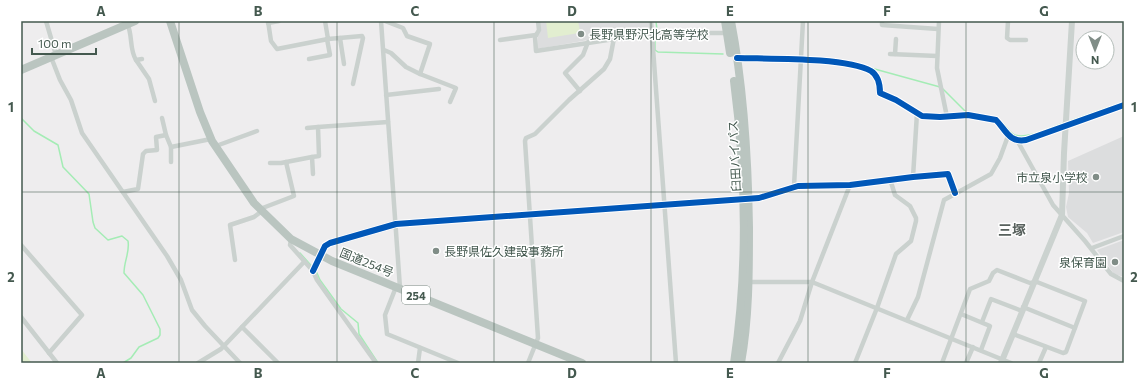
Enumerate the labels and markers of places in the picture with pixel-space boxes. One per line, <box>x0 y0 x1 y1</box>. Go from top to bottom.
place label: 長野県野沢北高等学校 <box>589 27 709 41</box>
marker: 長野県野沢北高等学校 <box>576 29 586 39</box>
place label: 市立泉小学校 <box>1016 170 1088 184</box>
marker: 市立泉小学校 <box>1091 172 1101 182</box>
place label: 長野県佐久建設事務所 <box>444 244 564 258</box>
marker: 長野県佐久建設事務所 <box>431 246 441 256</box>
place label: 泉保育園 <box>1059 255 1107 269</box>
marker: 泉保育園 <box>1110 257 1120 267</box>

